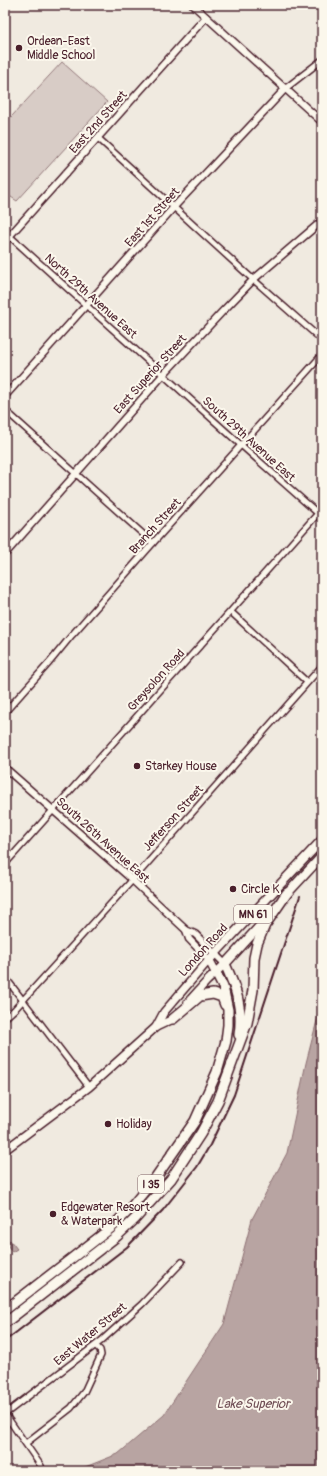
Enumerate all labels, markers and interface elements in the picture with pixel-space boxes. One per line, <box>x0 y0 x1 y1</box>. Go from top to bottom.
place label: Ordean-East Middle School <box>27 34 96 63</box>
marker: Ordean-East Middle School <box>14 43 24 53</box>
street label: East 2nd Street <box>66 88 131 157</box>
street label: East 1st Street <box>122 184 183 250</box>
street label: North 29th Avenue East <box>41 251 140 342</box>
street label: East Superior Street <box>111 331 190 417</box>
street label: South 29th Avenue East <box>199 394 298 485</box>
street label: Branch Street <box>126 495 184 557</box>
street label: Greysolon Road <box>125 646 188 714</box>
place label: Starkey House <box>145 759 217 774</box>
marker: Starkey House <box>132 761 142 771</box>
street label: Jefferson Street <box>140 782 207 854</box>
street label: South 26th Avenue East <box>53 794 153 886</box>
place label: Circle K <box>241 882 280 897</box>
marker: Circle K <box>228 884 238 894</box>
road number: MN 61 <box>234 905 272 923</box>
street label: London Road <box>176 921 231 980</box>
place label: Holiday <box>116 1117 152 1132</box>
marker: Holiday <box>103 1119 113 1129</box>
road number: I 35 <box>138 1175 164 1193</box>
place label: Edgewater Resort & Waterpark <box>61 1200 150 1229</box>
marker: Edgewater Resort & Waterpark <box>48 1209 58 1219</box>
street label: East Water Street <box>51 1300 130 1369</box>
water label: Lake Superior <box>216 1396 292 1412</box>

